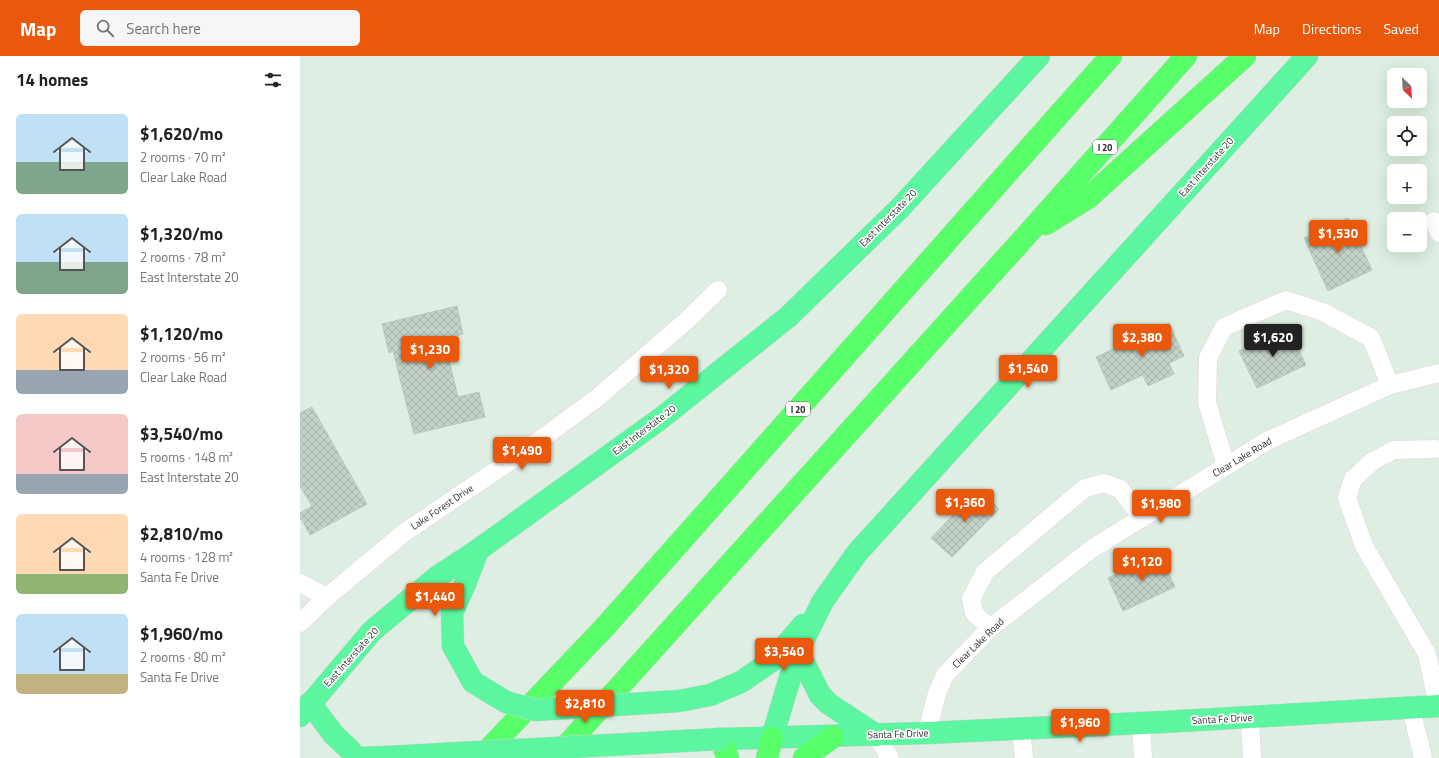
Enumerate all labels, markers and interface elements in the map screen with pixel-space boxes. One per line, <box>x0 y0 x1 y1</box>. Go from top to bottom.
search box <box>80 10 360 46</box>
text: Map <box>20 14 56 43</box>
icon: search <box>94 17 116 39</box>
text: Search here <box>126 17 201 40</box>
text: Map <box>1254 18 1280 39</box>
text: Directions <box>1302 18 1361 39</box>
text: Saved <box>1383 18 1419 39</box>
text: 14 homes <box>16 67 88 93</box>
north arrow <box>1387 68 1427 108</box>
map controls <box>1387 68 1427 252</box>
icon: filters <box>262 69 284 91</box>
button: locate <box>1387 116 1427 156</box>
text: $1,620/mo <box>140 121 223 147</box>
icon: home <box>48 130 96 178</box>
street label: East Interstate 20 <box>1175 134 1237 200</box>
road number: I 20 <box>1093 140 1117 154</box>
text: 2 rooms · 70 m² <box>140 147 226 167</box>
button: + <box>1387 164 1427 204</box>
text: Clear Lake Road <box>140 167 227 187</box>
street label: East Interstate 20 <box>856 186 920 250</box>
button: − <box>1387 212 1427 252</box>
pin: $1,530 <box>1305 220 1371 254</box>
text: $1,320/mo <box>140 221 223 247</box>
text: $1,530 <box>1318 223 1358 243</box>
icon: home <box>48 230 96 278</box>
text: 2 rooms · 78 m² <box>140 247 226 267</box>
text: East Interstate 20 <box>140 267 239 287</box>
text: $1,120/mo <box>140 321 223 347</box>
pin: $2,380 <box>1109 324 1175 358</box>
pin: $1,620 <box>1240 324 1306 358</box>
text: $2,380 <box>1122 327 1162 347</box>
text: $1,620 <box>1253 327 1293 347</box>
icon: home <box>48 330 96 378</box>
pin: $1,230 <box>397 336 463 370</box>
text: $1,230 <box>410 339 450 359</box>
text: 2 rooms · 56 m² <box>140 347 226 367</box>
pin: $1,540 <box>995 355 1061 389</box>
pin: $1,320 <box>636 356 702 390</box>
text: $1,540 <box>1008 358 1048 378</box>
text: $1,320 <box>649 359 689 379</box>
text: Clear Lake Road <box>140 367 227 387</box>
street label: East Interstate 20 <box>609 401 679 459</box>
road number: I 20 <box>786 402 810 416</box>
text: $3,540/mo <box>140 421 223 447</box>
icon: home <box>48 430 96 478</box>
street label: Clear Lake Road <box>1209 433 1275 481</box>
pin: $1,490 <box>489 437 555 471</box>
text: $1,490 <box>502 440 542 460</box>
text: 5 rooms · 148 m² <box>140 447 233 467</box>
text: East Interstate 20 <box>140 467 239 487</box>
street label: Lake Forest Drive <box>408 480 476 534</box>
pin: $1,360 <box>932 489 998 523</box>
pin: $1,980 <box>1128 490 1194 524</box>
text: $1,360 <box>945 492 985 512</box>
text: $1,980 <box>1141 493 1181 513</box>
text: $2,810/mo <box>140 521 223 547</box>
icon: home <box>48 530 96 578</box>
text: 4 rooms · 128 m² <box>140 547 233 567</box>
pin: $1,120 <box>1109 548 1175 582</box>
text: $1,120 <box>1122 551 1162 571</box>
text: Santa Fe Drive <box>140 567 219 587</box>
pin: $1,440 <box>402 583 468 617</box>
text: $1,440 <box>415 586 455 606</box>
street label: Clear Lake Road <box>949 614 1007 672</box>
text: $1,960/mo <box>140 621 223 647</box>
street label: East Interstate 20 <box>320 624 382 690</box>
icon: home <box>48 630 96 678</box>
pin: $3,540 <box>751 638 817 672</box>
text: $3,540 <box>764 641 804 661</box>
text: 2 rooms · 80 m² <box>140 647 226 667</box>
text: Santa Fe Drive <box>140 667 219 687</box>
pin: $2,810 <box>552 690 618 724</box>
text: $2,810 <box>565 693 605 713</box>
pin: $1,960 <box>1047 709 1113 743</box>
street label: Santa Fe Drive <box>1191 710 1253 728</box>
text: $1,960 <box>1060 712 1100 732</box>
street label: Santa Fe Drive <box>867 725 929 743</box>

